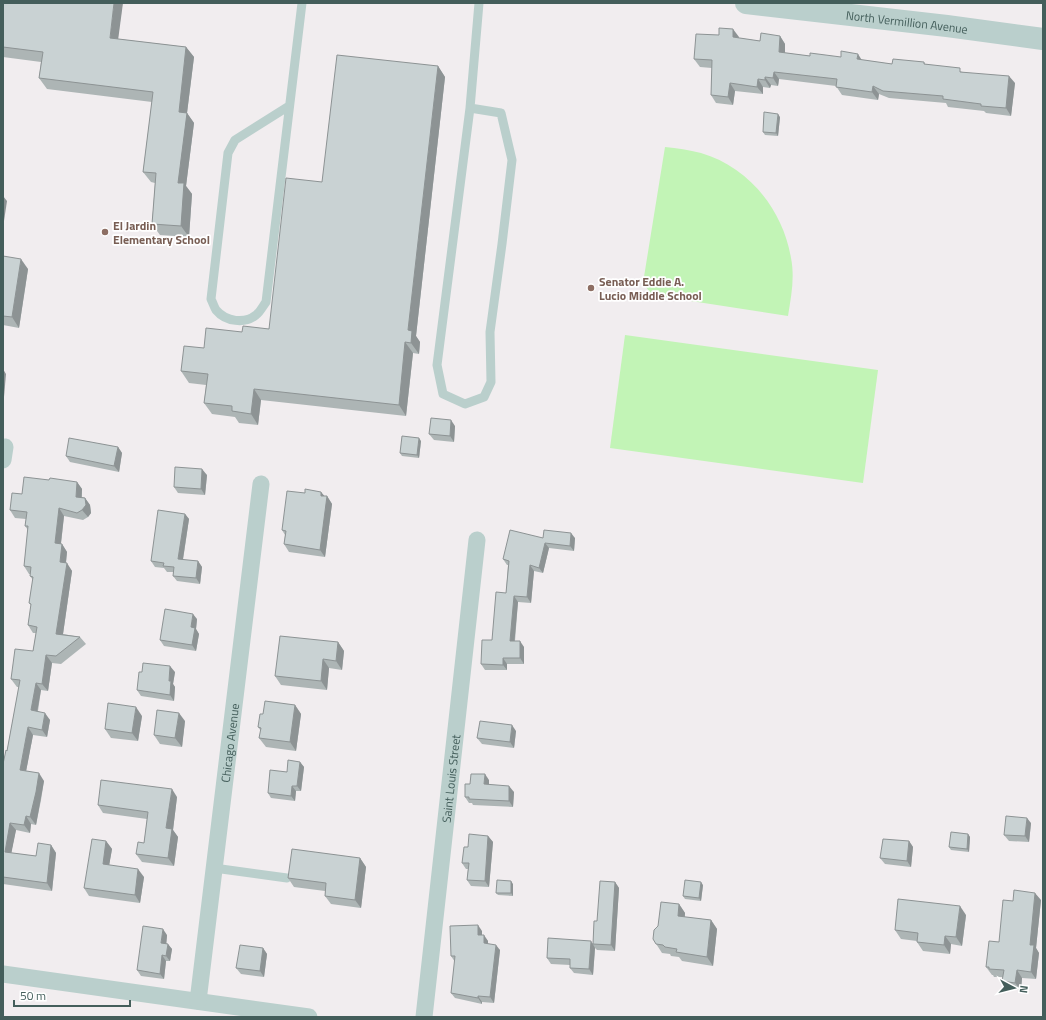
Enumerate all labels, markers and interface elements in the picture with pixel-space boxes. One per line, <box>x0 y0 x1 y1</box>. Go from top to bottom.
street label: North Vermillion Avenue <box>845 5 969 38</box>
place label: El Jardin Elementary School <box>113 216 210 249</box>
marker: El Jardin Elementary School <box>100 227 110 237</box>
place label: Senator Eddie A. Lucio Middle School <box>599 272 702 305</box>
marker: Senator Eddie A. Lucio Middle School <box>586 283 596 293</box>
street label: Chicago Avenue <box>215 702 244 784</box>
street label: Saint Louis Street <box>436 733 465 824</box>
north arrow <box>994 968 1034 1008</box>
scale bar <box>14 982 130 1008</box>
text: N <box>1016 984 1032 994</box>
text: 50 m <box>20 986 46 1005</box>

